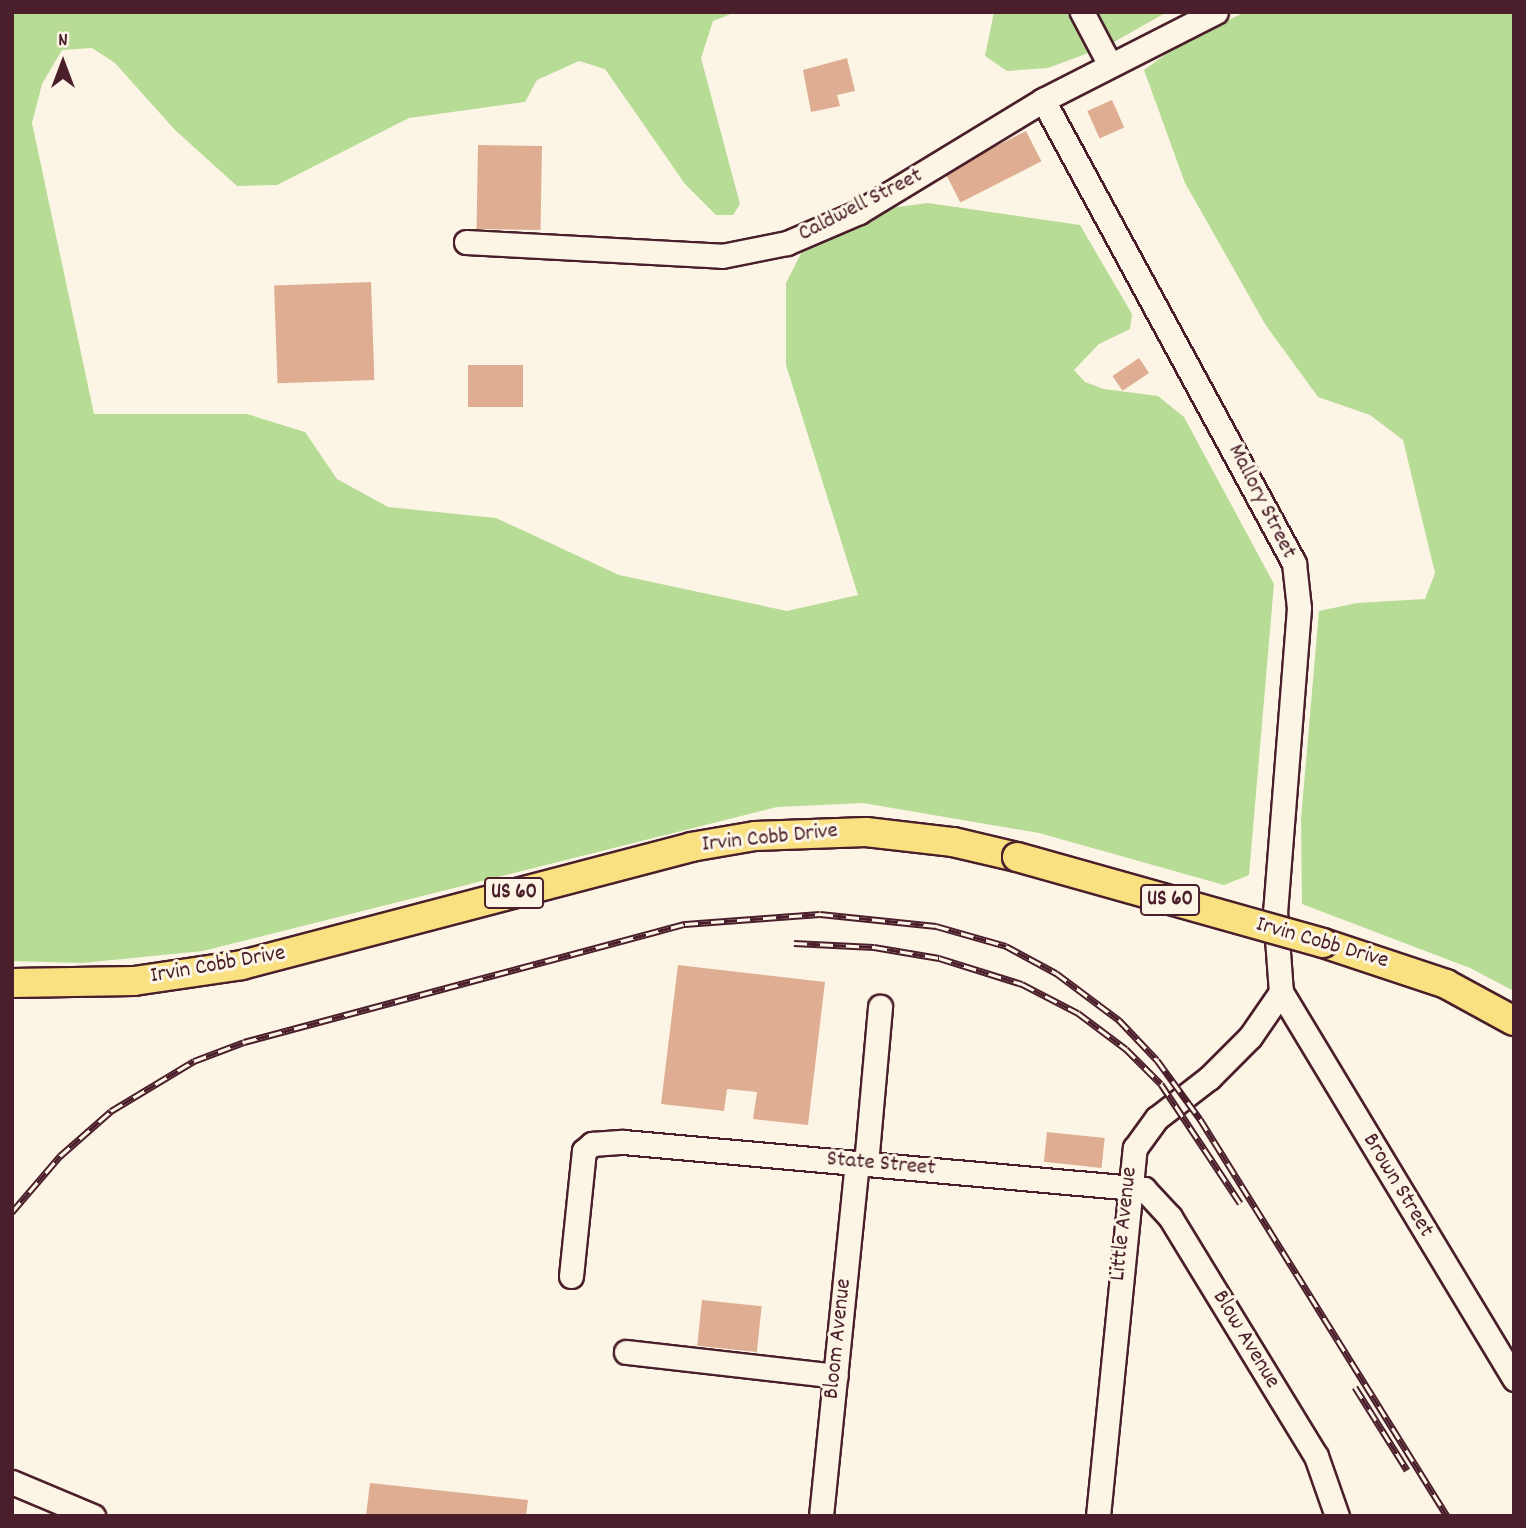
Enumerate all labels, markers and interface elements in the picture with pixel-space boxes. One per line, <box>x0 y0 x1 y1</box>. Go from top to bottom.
north arrow <box>28 28 98 98</box>
text: N <box>58 28 68 55</box>
street label: Caldwell Street <box>794 163 928 249</box>
street label: Mallory Street <box>1220 440 1302 564</box>
street label: Irvin Cobb Drive <box>701 818 839 860</box>
road number: US 60 <box>482 876 546 910</box>
road number: US 60 <box>1138 883 1202 918</box>
street label: Irvin Cobb Drive <box>1253 912 1391 976</box>
street label: Irvin Cobb Drive <box>148 941 288 991</box>
street label: Brown Street <box>1355 1129 1439 1243</box>
street label: State Street <box>825 1146 937 1184</box>
street label: Little Avenue <box>1105 1166 1145 1282</box>
street label: Bloom Avenue <box>819 1277 859 1401</box>
street label: Blow Avenue <box>1205 1286 1285 1394</box>

